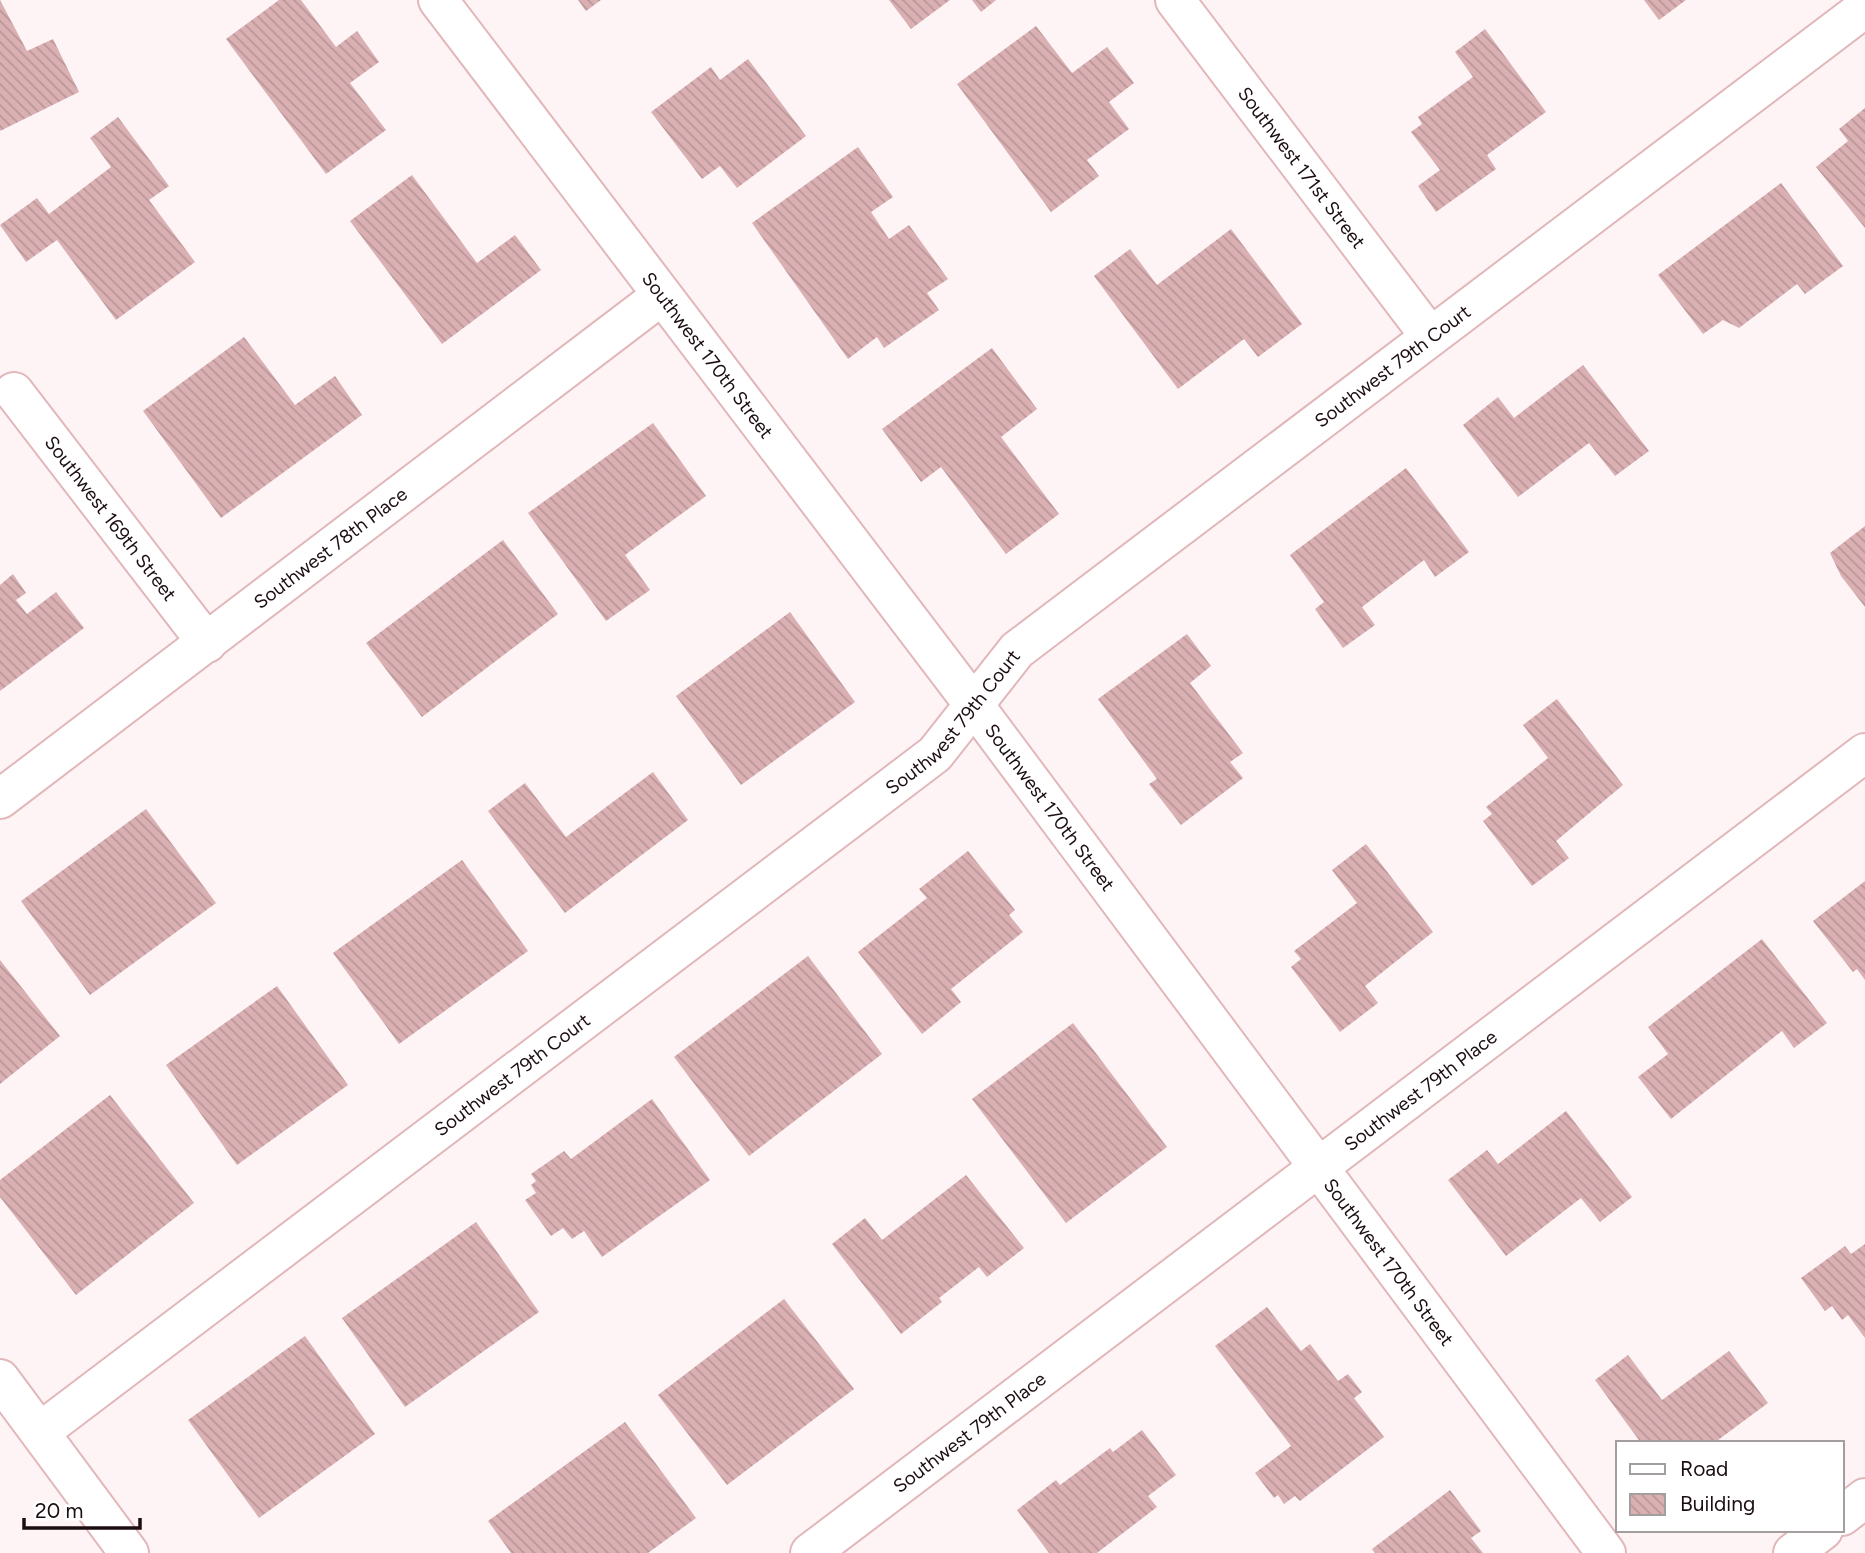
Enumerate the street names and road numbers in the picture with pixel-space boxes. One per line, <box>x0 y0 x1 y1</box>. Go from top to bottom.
street label: Southwest 171st Street <box>1233 82 1370 253</box>
street label: Southwest 170th Street <box>637 268 778 443</box>
street label: Southwest 79th Court <box>1310 300 1475 433</box>
street label: Southwest 169th Street <box>40 431 181 605</box>
street label: Southwest 78th Place <box>249 482 412 614</box>
street label: Southwest 79th Court <box>881 645 1025 799</box>
street label: Southwest 170th Street <box>980 719 1120 896</box>
street label: Southwest 79th Court <box>430 1009 595 1141</box>
street label: Southwest 79th Place <box>1340 1025 1502 1156</box>
street label: Southwest 170th Street <box>1319 1174 1458 1350</box>
street label: Southwest 79th Place <box>889 1367 1051 1498</box>

